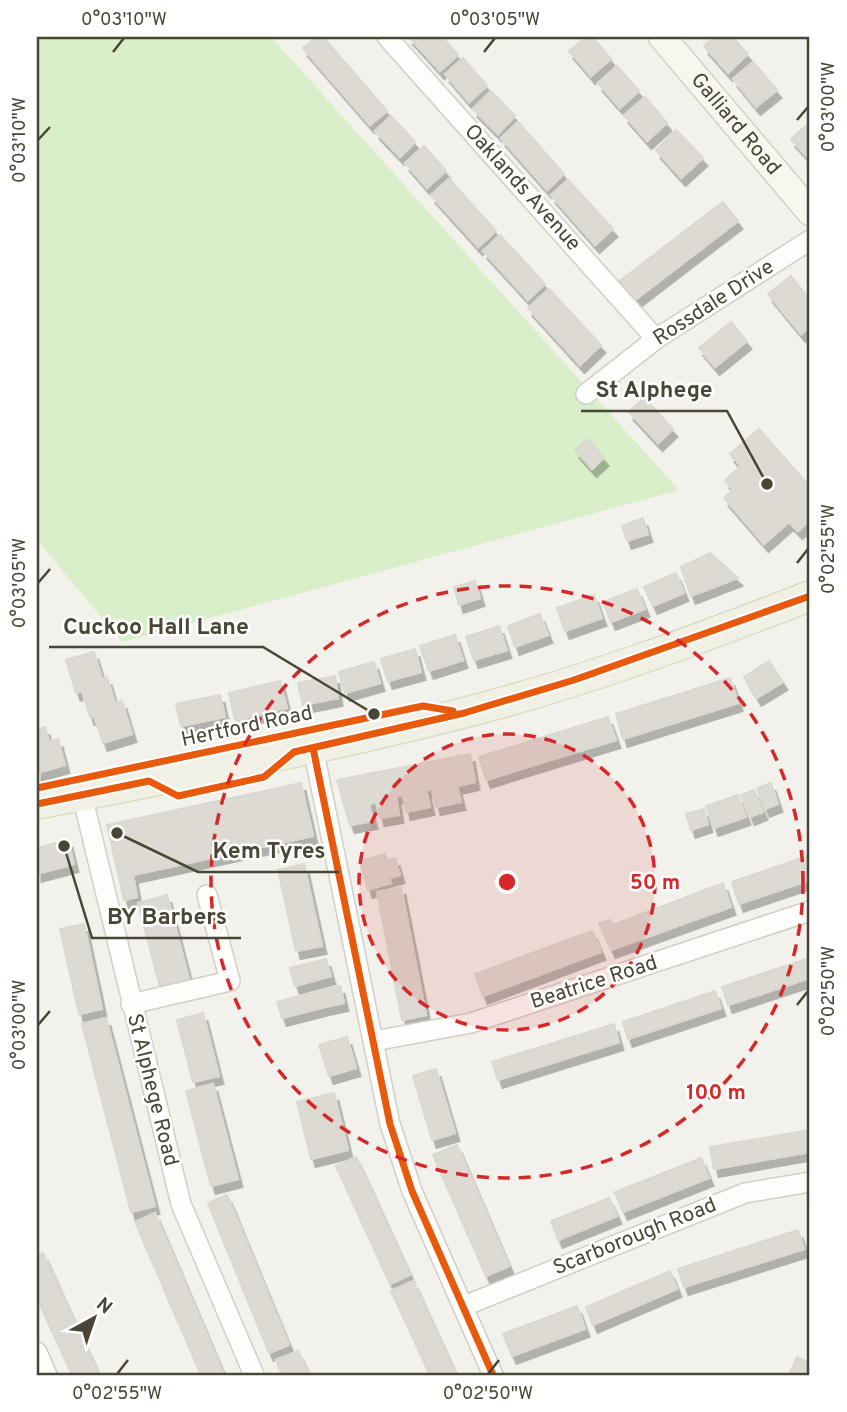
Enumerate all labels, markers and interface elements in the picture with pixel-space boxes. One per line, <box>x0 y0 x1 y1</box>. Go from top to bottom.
text: 0°03'10"W <box>81 9 167 32</box>
text: 0°03'05"W <box>450 9 540 32</box>
text: 0°03'00"W <box>818 62 841 152</box>
street label: Galliard Road <box>685 67 787 181</box>
text: 0°03'10"W <box>9 97 32 183</box>
street label: Oaklands Avenue <box>458 119 586 257</box>
street label: Rossdale Drive <box>648 254 780 352</box>
callout: St Alphege <box>581 367 727 411</box>
text: St Alphege <box>595 377 713 406</box>
text: 0°02'55"W <box>818 504 841 594</box>
text: 0°03'05"W <box>9 538 32 628</box>
callout: Cuckoo Hall Lane <box>49 603 263 647</box>
text: Cuckoo Hall Lane <box>63 614 249 643</box>
street label: Hertford Road <box>179 700 315 754</box>
callout: Kem Tyres <box>198 828 339 872</box>
text: Kem Tyres <box>212 838 326 867</box>
centre of rings <box>495 870 519 894</box>
text: 50 m <box>630 870 680 897</box>
callout: BY Barbers <box>92 894 241 938</box>
text: BY Barbers <box>107 904 227 933</box>
text: 0°02'50"W <box>818 946 841 1036</box>
street label: Beatrice Road <box>527 950 661 1016</box>
text: 0°03'00"W <box>9 980 32 1070</box>
street label: St Alphege Road <box>120 1011 184 1169</box>
text: 100 m <box>686 1080 746 1107</box>
street label: Scarborough Road <box>549 1192 721 1282</box>
north arrow <box>60 1282 130 1352</box>
text: N <box>91 1293 117 1320</box>
text: 0°02'55"W <box>72 1383 162 1406</box>
text: 0°02'50"W <box>443 1383 533 1406</box>

